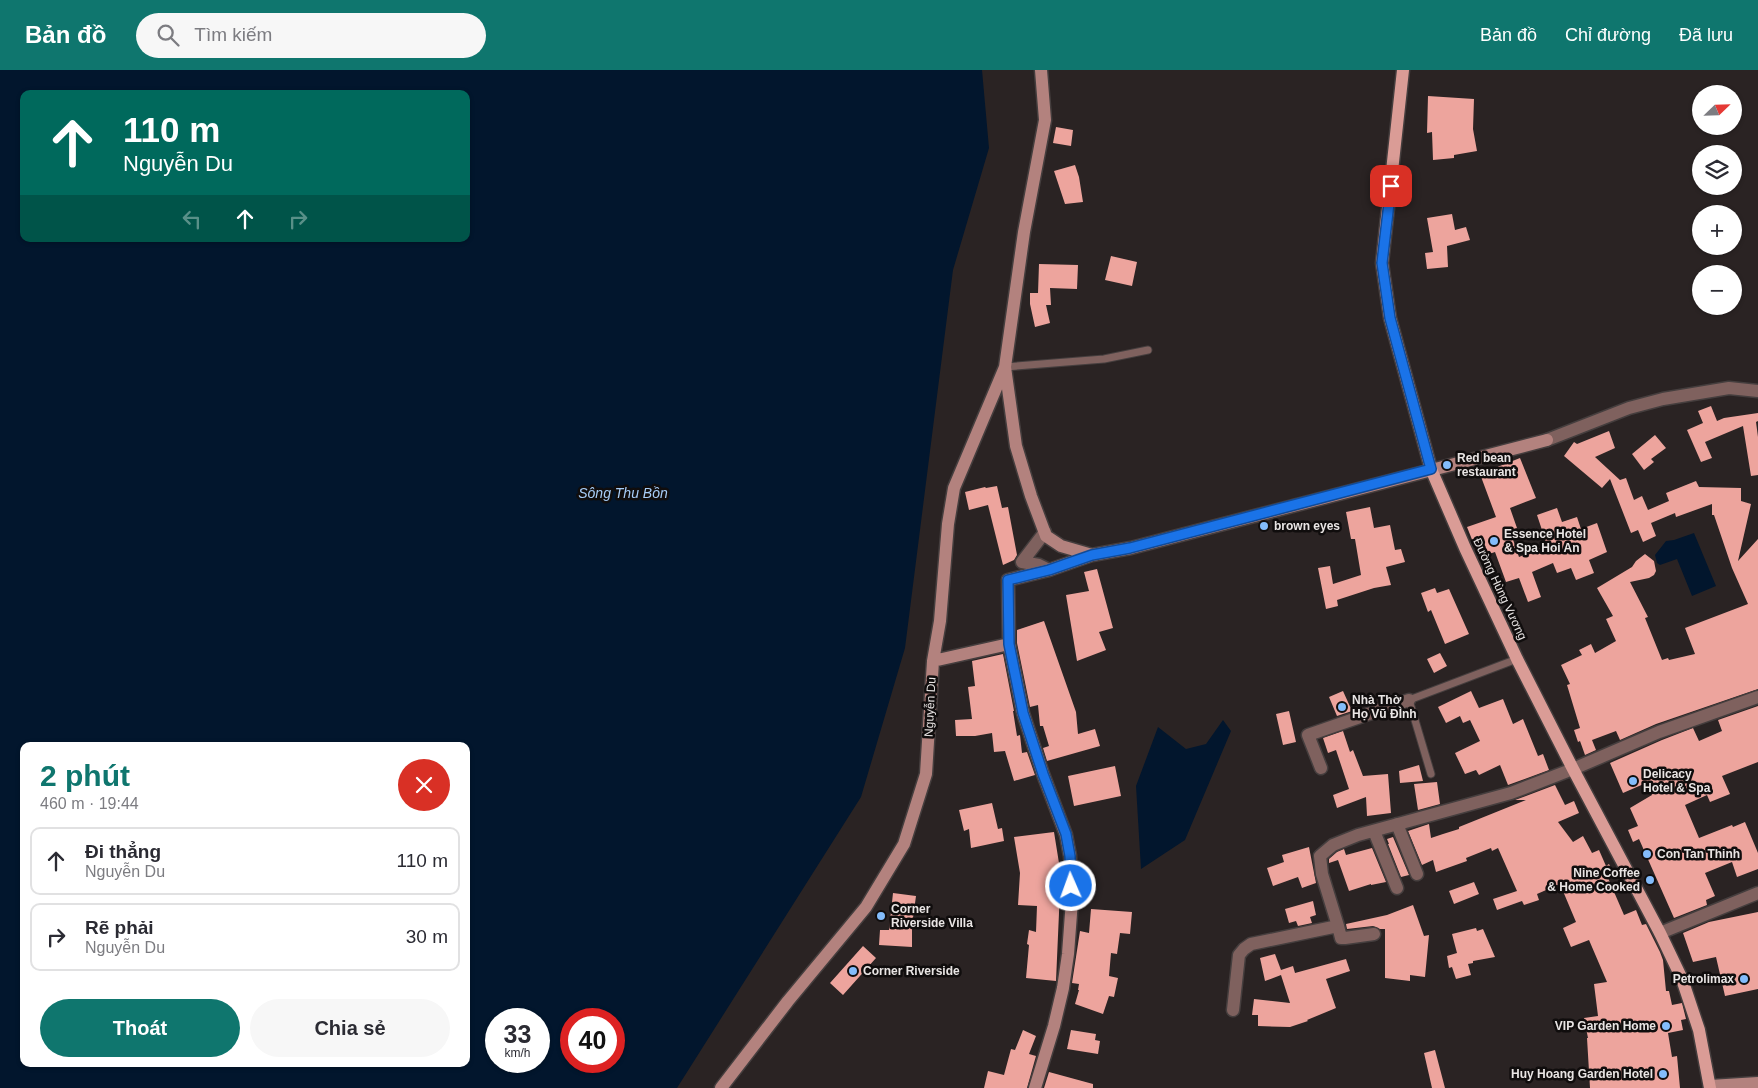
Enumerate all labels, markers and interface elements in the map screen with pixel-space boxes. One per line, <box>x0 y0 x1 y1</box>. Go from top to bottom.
search box <box>136 13 486 58</box>
text: Bản đồ <box>25 21 106 48</box>
icon: search <box>154 21 182 49</box>
text: Tìm kiếm <box>194 24 272 45</box>
text: Bản đồ <box>1480 25 1537 45</box>
text: Chỉ đường <box>1565 25 1651 45</box>
text: Đã lưu <box>1679 25 1733 45</box>
north arrow <box>1692 85 1742 135</box>
map controls <box>1692 85 1742 315</box>
icon: ahead <box>40 110 105 175</box>
text: 110 m <box>123 110 220 149</box>
button: layers <box>1692 145 1742 195</box>
text: Nguyễn Du <box>123 151 233 176</box>
pin <box>1370 165 1412 207</box>
icon: arrive <box>1377 172 1405 200</box>
icon: left <box>178 205 206 233</box>
icon: ahead <box>231 205 259 233</box>
icon: right <box>284 205 312 233</box>
button: + <box>1692 205 1742 255</box>
button: − <box>1692 265 1742 315</box>
place label: Red bean restaurant <box>1457 451 1516 479</box>
marker: Red bean restaurant <box>1441 459 1453 471</box>
water label: Sông Thu Bồn <box>578 485 668 501</box>
place label: brown eyes <box>1274 519 1340 533</box>
marker: brown eyes <box>1258 520 1270 532</box>
place label: Essence Hotel & Spa Hoi An <box>1504 527 1586 555</box>
marker: Essence Hotel & Spa Hoi An <box>1488 535 1500 547</box>
street label: Đường Hùng Vương <box>1470 536 1530 642</box>
street label: Nguyễn Du <box>920 677 939 737</box>
place label: Nhà Thờ Họ Vũ ĐÌnh <box>1352 693 1417 721</box>
marker: Nhà Thờ Họ Vũ ĐÌnh <box>1336 701 1348 713</box>
text: 2 phút <box>40 759 130 792</box>
button: close <box>398 759 450 811</box>
place label: Delicacy Hotel & Spa <box>1643 767 1711 795</box>
marker: Delicacy Hotel & Spa <box>1627 775 1639 787</box>
text: 460 m · 19:44 <box>40 795 139 812</box>
text: Đi thẳng <box>85 841 161 862</box>
icon: ahead <box>42 847 70 875</box>
place label: Con Tan Thinh <box>1657 847 1740 861</box>
marker: Con Tan Thinh <box>1641 848 1653 860</box>
text: 110 m <box>397 850 448 871</box>
position arrow <box>1044 859 1096 911</box>
text: Nguyễn Du <box>85 863 165 880</box>
place label: Nine Coffee & Home Cooked <box>1547 866 1640 894</box>
marker: Nine Coffee & Home Cooked <box>1644 874 1656 886</box>
place label: Corner Riverside Villa <box>891 902 973 930</box>
marker: Corner Riverside Villa <box>875 910 887 922</box>
text: Rẽ phải <box>85 917 154 938</box>
icon: right <box>42 923 70 951</box>
text: 30 m <box>406 926 448 947</box>
text: Nguyễn Du <box>85 939 165 956</box>
place label: Corner Riverside <box>863 964 960 978</box>
marker: Corner Riverside <box>847 965 859 977</box>
place label: Petrolimax <box>1673 972 1734 986</box>
marker: Petrolimax <box>1738 973 1750 985</box>
button: Thoát <box>40 999 240 1057</box>
button: Chia sẻ <box>250 999 450 1057</box>
speed limit sign: 40 <box>560 1008 625 1073</box>
place label: VIP Garden Home <box>1555 1019 1656 1033</box>
text: 33 <box>504 1020 531 1048</box>
marker: VIP Garden Home <box>1660 1020 1672 1032</box>
text: km/h <box>504 1046 531 1060</box>
place label: Huy Hoang Garden Hotel <box>1511 1067 1653 1081</box>
marker: Huy Hoang Garden Hotel <box>1657 1068 1669 1080</box>

